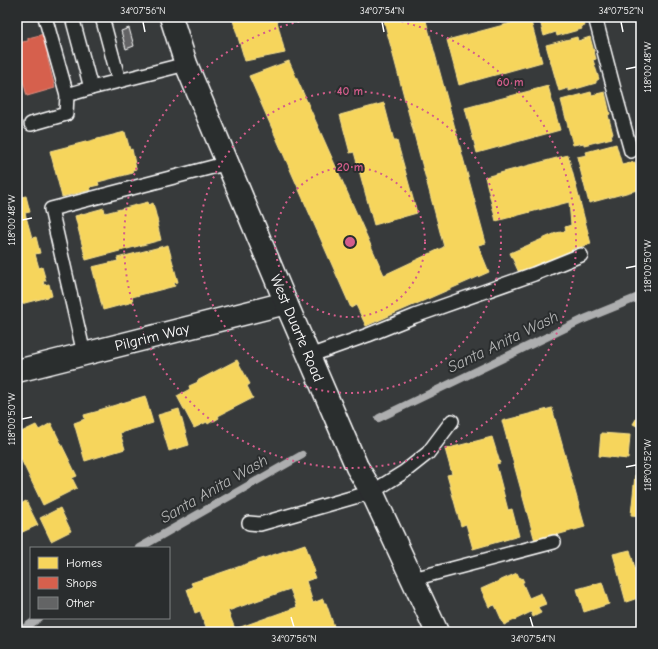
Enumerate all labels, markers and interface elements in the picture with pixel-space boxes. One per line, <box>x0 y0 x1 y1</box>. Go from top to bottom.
text: 34°07'56"N <box>120 5 166 17</box>
text: 34°07'54"N <box>360 5 404 17</box>
text: 34°07'52"N <box>598 5 644 17</box>
text: 118°00'48"W <box>642 41 654 93</box>
text: 60 m <box>497 75 523 89</box>
text: 40 m <box>337 84 363 98</box>
text: 20 m <box>337 160 363 174</box>
text: 118°00'48"W <box>6 194 18 246</box>
centre of rings <box>343 235 357 249</box>
text: 118°00'50"W <box>642 239 654 292</box>
street label: West Duarte Road <box>266 272 328 384</box>
water label: Santa Anita Wash <box>445 307 561 377</box>
street label: Pilgrim Way <box>113 319 191 355</box>
text: 118°00'50"W <box>6 392 18 445</box>
text: 118°00'52"W <box>642 439 654 491</box>
water label: Santa Anita Wash <box>157 451 271 527</box>
legend <box>30 547 170 619</box>
text: Homes <box>66 556 102 570</box>
text: Shops <box>66 576 97 590</box>
text: Other <box>66 596 95 610</box>
text: 34°07'56"N <box>271 633 317 645</box>
text: 34°07'54"N <box>511 633 555 645</box>

